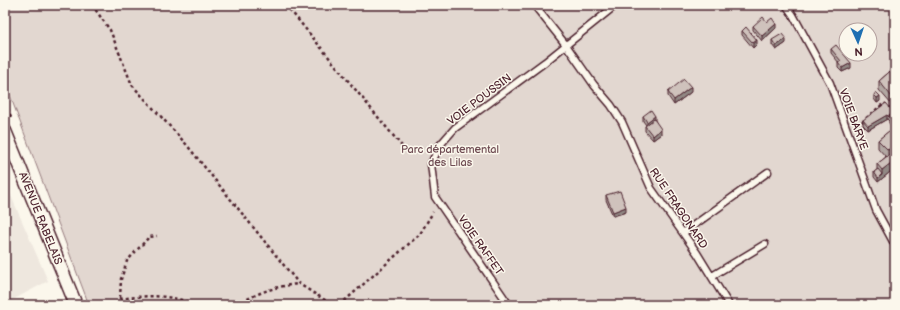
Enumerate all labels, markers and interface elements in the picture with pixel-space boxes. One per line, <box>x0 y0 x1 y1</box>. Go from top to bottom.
north arrow <box>838 22 878 62</box>
text: N <box>854 45 863 58</box>
street label: VOIE POUSSIN <box>445 71 514 128</box>
street label: VOIE BARYE <box>836 87 871 152</box>
park label: Parc départemental des Lilas <box>401 143 499 169</box>
street label: RUE FRAGONARD <box>647 166 710 251</box>
street label: AVENUE RABELAIS <box>16 170 65 267</box>
street label: VOIE RAFFET <box>455 213 506 278</box>

